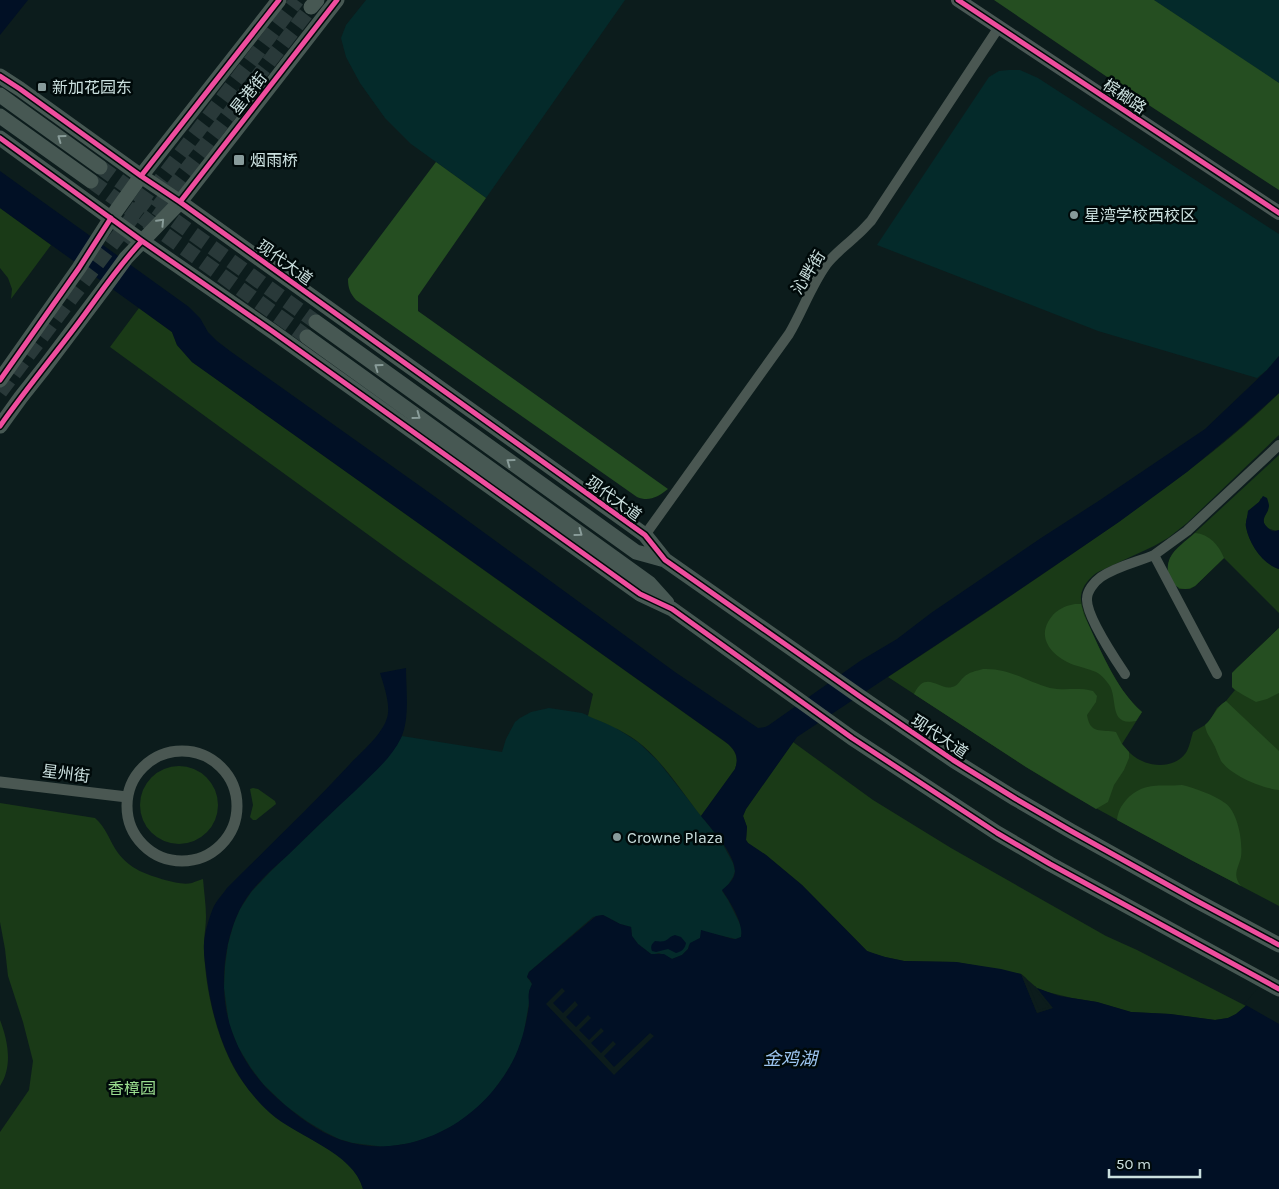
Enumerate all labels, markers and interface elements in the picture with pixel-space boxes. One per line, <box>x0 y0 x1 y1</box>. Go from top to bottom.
street label: 星港街 <box>226 69 271 118</box>
street label: 槟榔路 <box>1100 75 1150 118</box>
place label: 新加花园东 <box>52 78 132 97</box>
marker: 新加花园东 <box>36 81 48 93</box>
one-way arrow <box>57 135 66 144</box>
place label: 烟雨桥 <box>250 151 298 170</box>
marker: 烟雨桥 <box>232 153 246 167</box>
place label: 星湾学校西校区 <box>1084 206 1196 225</box>
marker: 星湾学校西校区 <box>1068 209 1080 221</box>
one-way arrow <box>155 218 164 227</box>
street label: 现代大道 <box>253 236 316 289</box>
street label: 沁畔街 <box>788 247 829 298</box>
one-way arrow <box>374 364 384 373</box>
one-way arrow <box>411 410 421 419</box>
one-way arrow <box>506 459 516 468</box>
street label: 现代大道 <box>582 472 645 525</box>
one-way arrow <box>573 527 582 535</box>
street label: 现代大道 <box>908 711 972 762</box>
street label: 星州街 <box>41 761 91 786</box>
place label: Crowne Plaza <box>627 828 723 847</box>
marker: Crowne Plaza <box>611 831 623 843</box>
water label: 金鸡湖 <box>763 1048 820 1070</box>
park label: 香樟园 <box>108 1079 156 1098</box>
scale bar <box>1109 1146 1200 1178</box>
text: 50 m <box>1116 1155 1151 1173</box>

